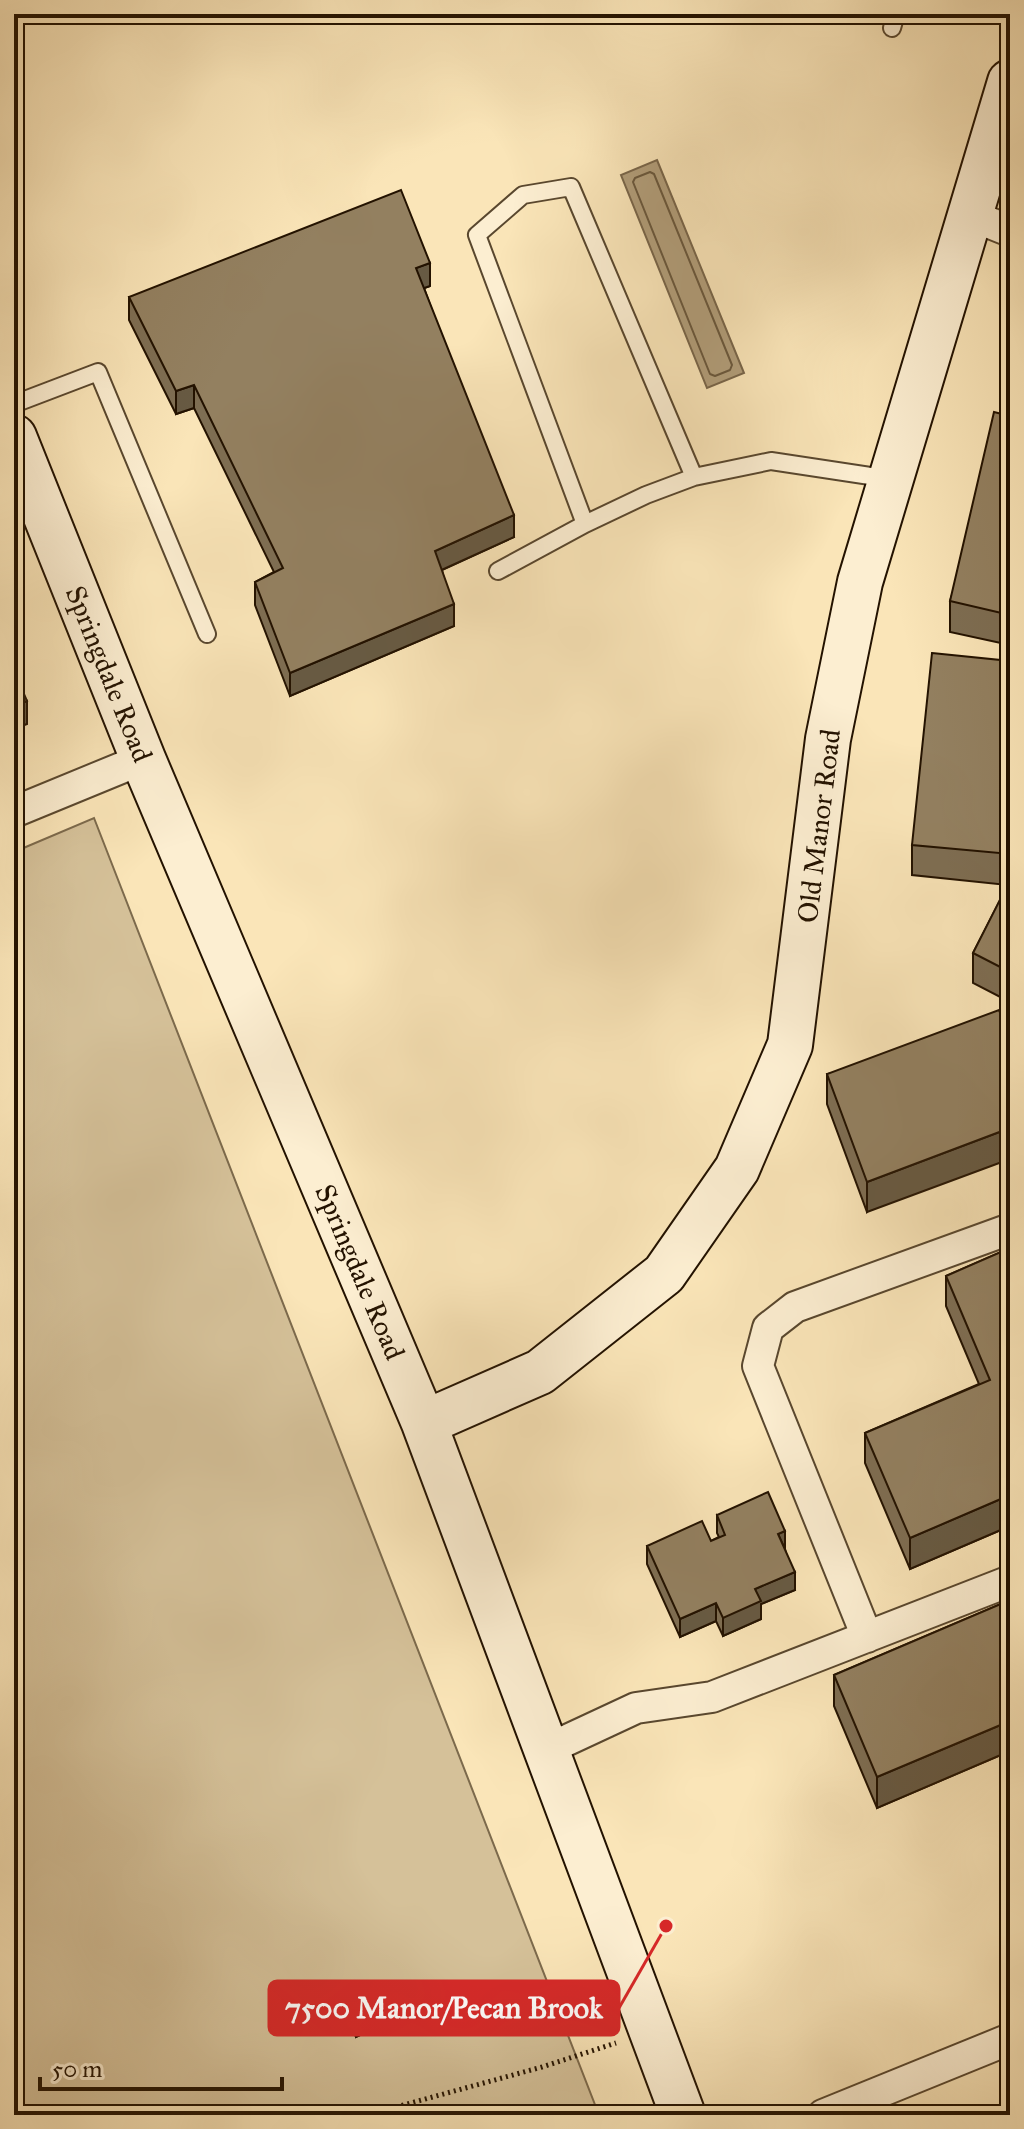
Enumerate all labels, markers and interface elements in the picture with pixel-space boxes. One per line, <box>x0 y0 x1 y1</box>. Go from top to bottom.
street label: Springdale Road <box>58 581 160 767</box>
street label: Old Manor Road <box>790 727 848 925</box>
street label: Springdale Road <box>307 1179 413 1365</box>
callout: 7500 Manor/Pecan Brook <box>269 1981 619 2035</box>
text: 7500 Manor/Pecan Brook <box>285 1990 604 2026</box>
scale bar <box>40 2041 282 2091</box>
text: 50 m <box>52 2054 102 2084</box>

